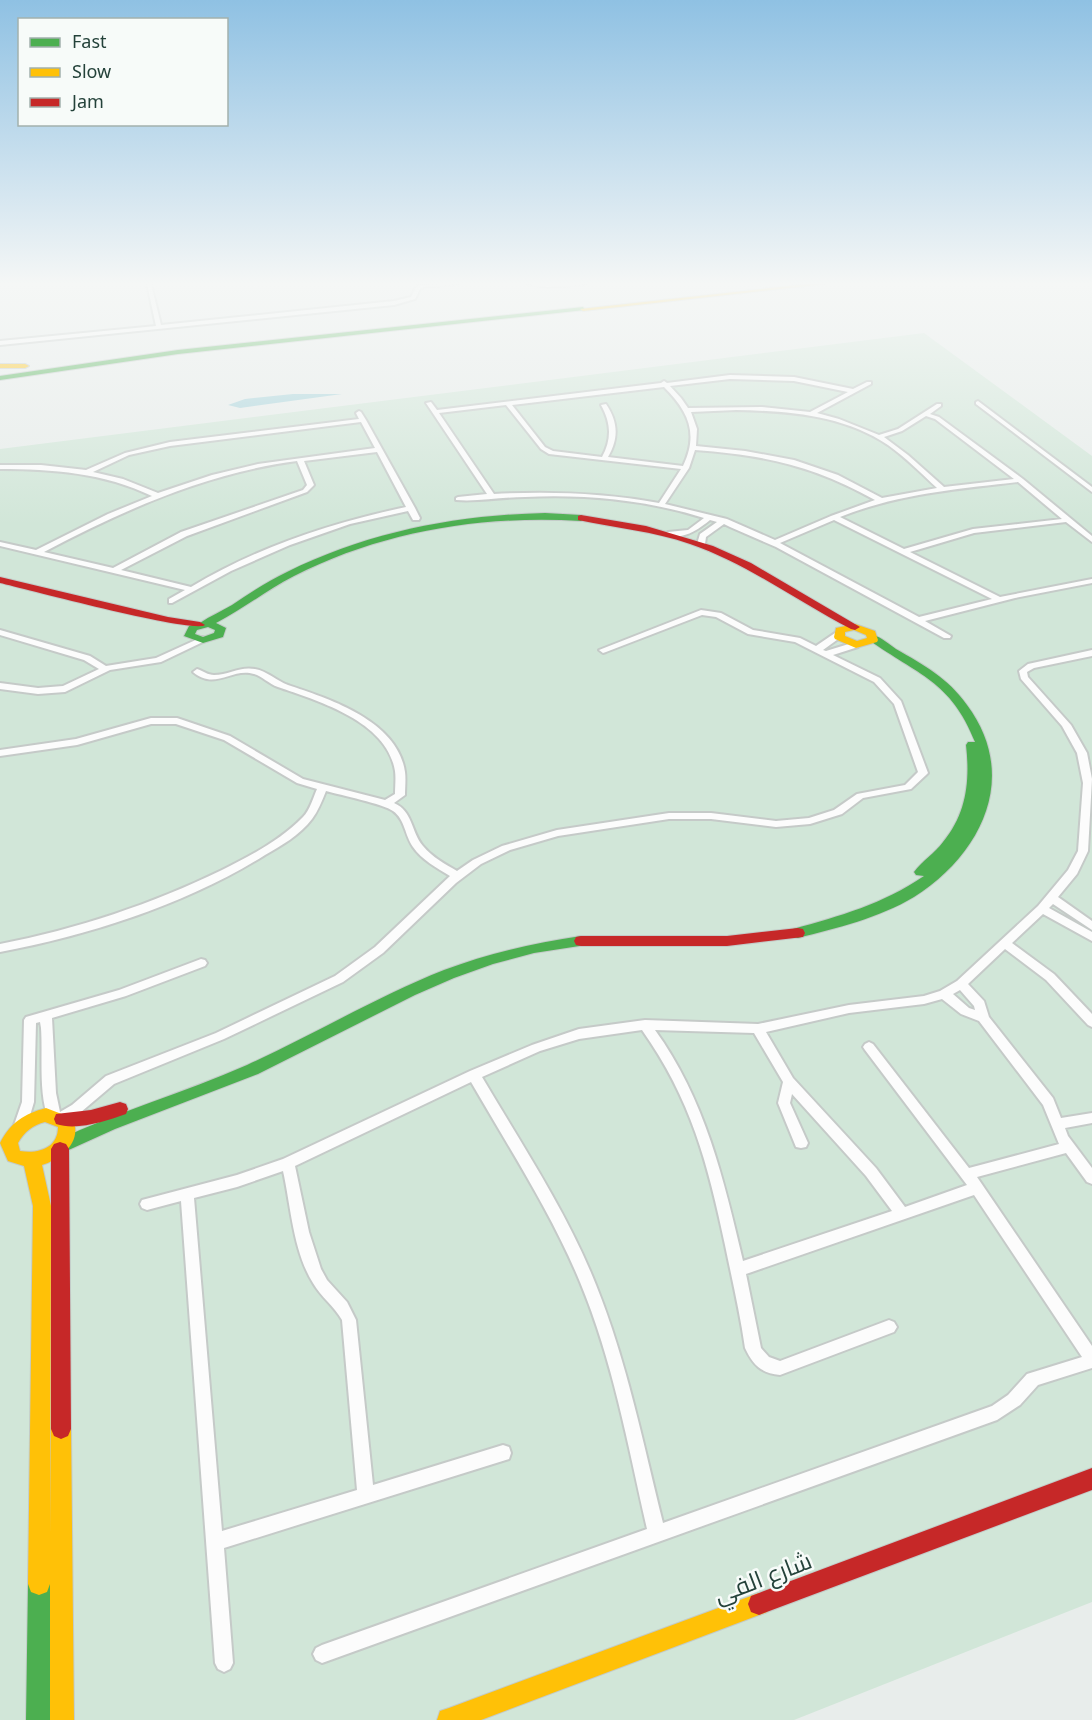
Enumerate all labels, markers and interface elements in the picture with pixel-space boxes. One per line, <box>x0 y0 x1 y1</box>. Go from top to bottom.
legend <box>18 18 228 126</box>
text: Fast <box>72 29 107 53</box>
text: Slow <box>72 59 111 83</box>
text: Jam <box>70 89 104 113</box>
street label: شارع الفي <box>709 1543 818 1614</box>

